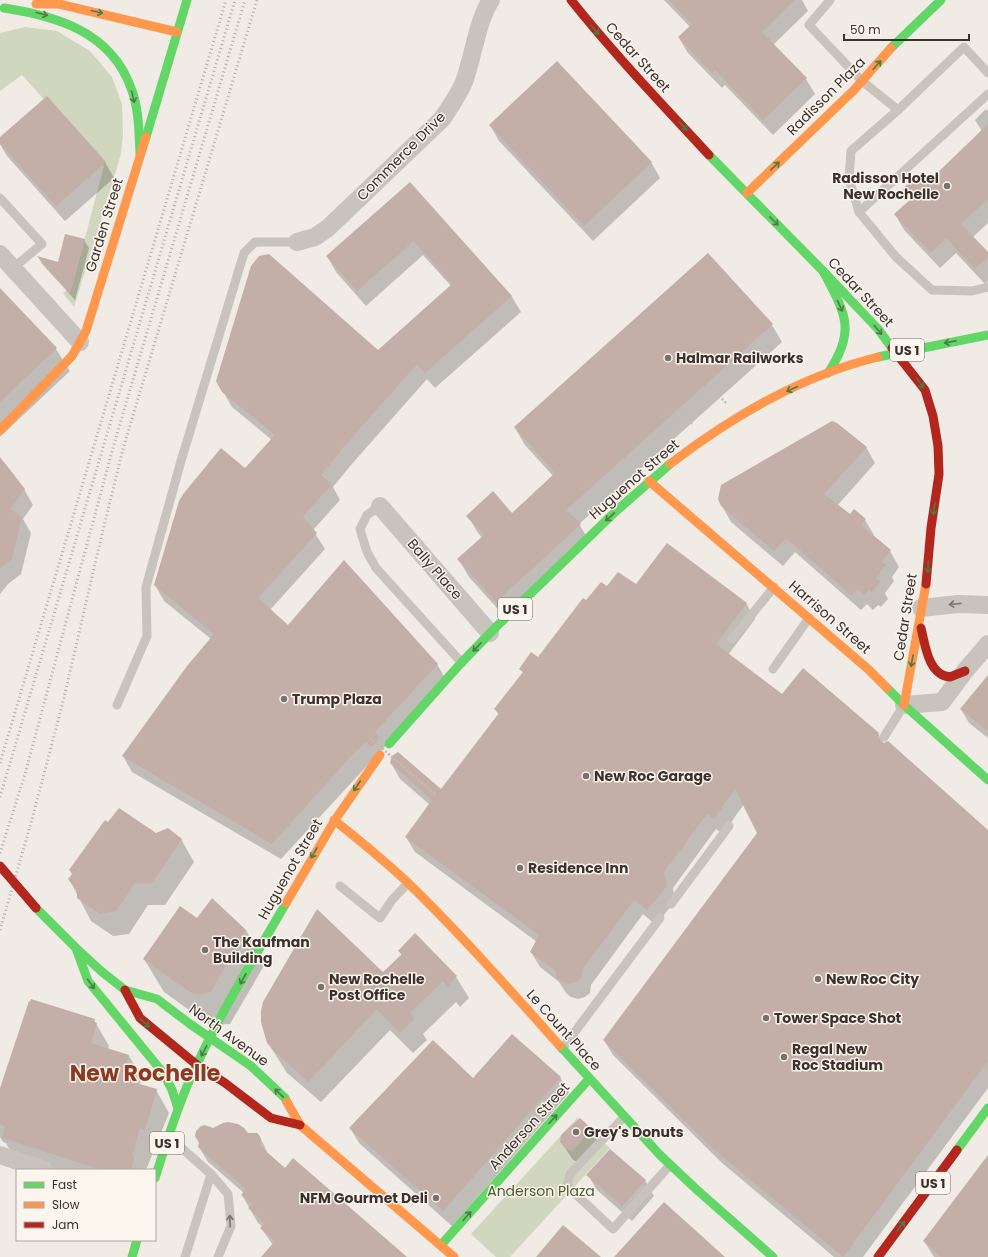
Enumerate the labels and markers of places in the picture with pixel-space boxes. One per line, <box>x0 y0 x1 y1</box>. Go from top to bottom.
place label: Radisson Hotel New Rochelle <box>832 168 939 204</box>
marker: Radisson Hotel New Rochelle <box>942 181 952 191</box>
place label: Halmar Railworks <box>676 348 804 368</box>
marker: Halmar Railworks <box>663 353 673 363</box>
place label: Trump Plaza <box>292 689 382 709</box>
marker: Trump Plaza <box>279 694 289 704</box>
place label: New Roc Garage <box>594 766 712 786</box>
marker: New Roc Garage <box>581 771 591 781</box>
place label: Residence Inn <box>528 858 628 878</box>
marker: Residence Inn <box>515 863 525 873</box>
place label: The Kaufman Building <box>213 932 310 968</box>
marker: The Kaufman Building <box>200 945 210 955</box>
place label: New Rochelle Post Office <box>329 969 425 1005</box>
place label: New Roc City <box>826 969 919 989</box>
marker: New Roc City <box>813 974 823 984</box>
marker: New Rochelle Post Office <box>316 982 326 992</box>
place label: Tower Space Shot <box>774 1008 902 1028</box>
marker: Tower Space Shot <box>761 1013 771 1023</box>
place label: Regal New Roc Stadium <box>792 1039 883 1075</box>
marker: Regal New Roc Stadium <box>779 1052 789 1062</box>
place label: Grey's Donuts <box>584 1122 684 1142</box>
marker: Grey's Donuts <box>571 1127 581 1137</box>
place label: NFM Gourmet Deli <box>300 1188 428 1208</box>
marker: NFM Gourmet Deli <box>431 1193 441 1203</box>

